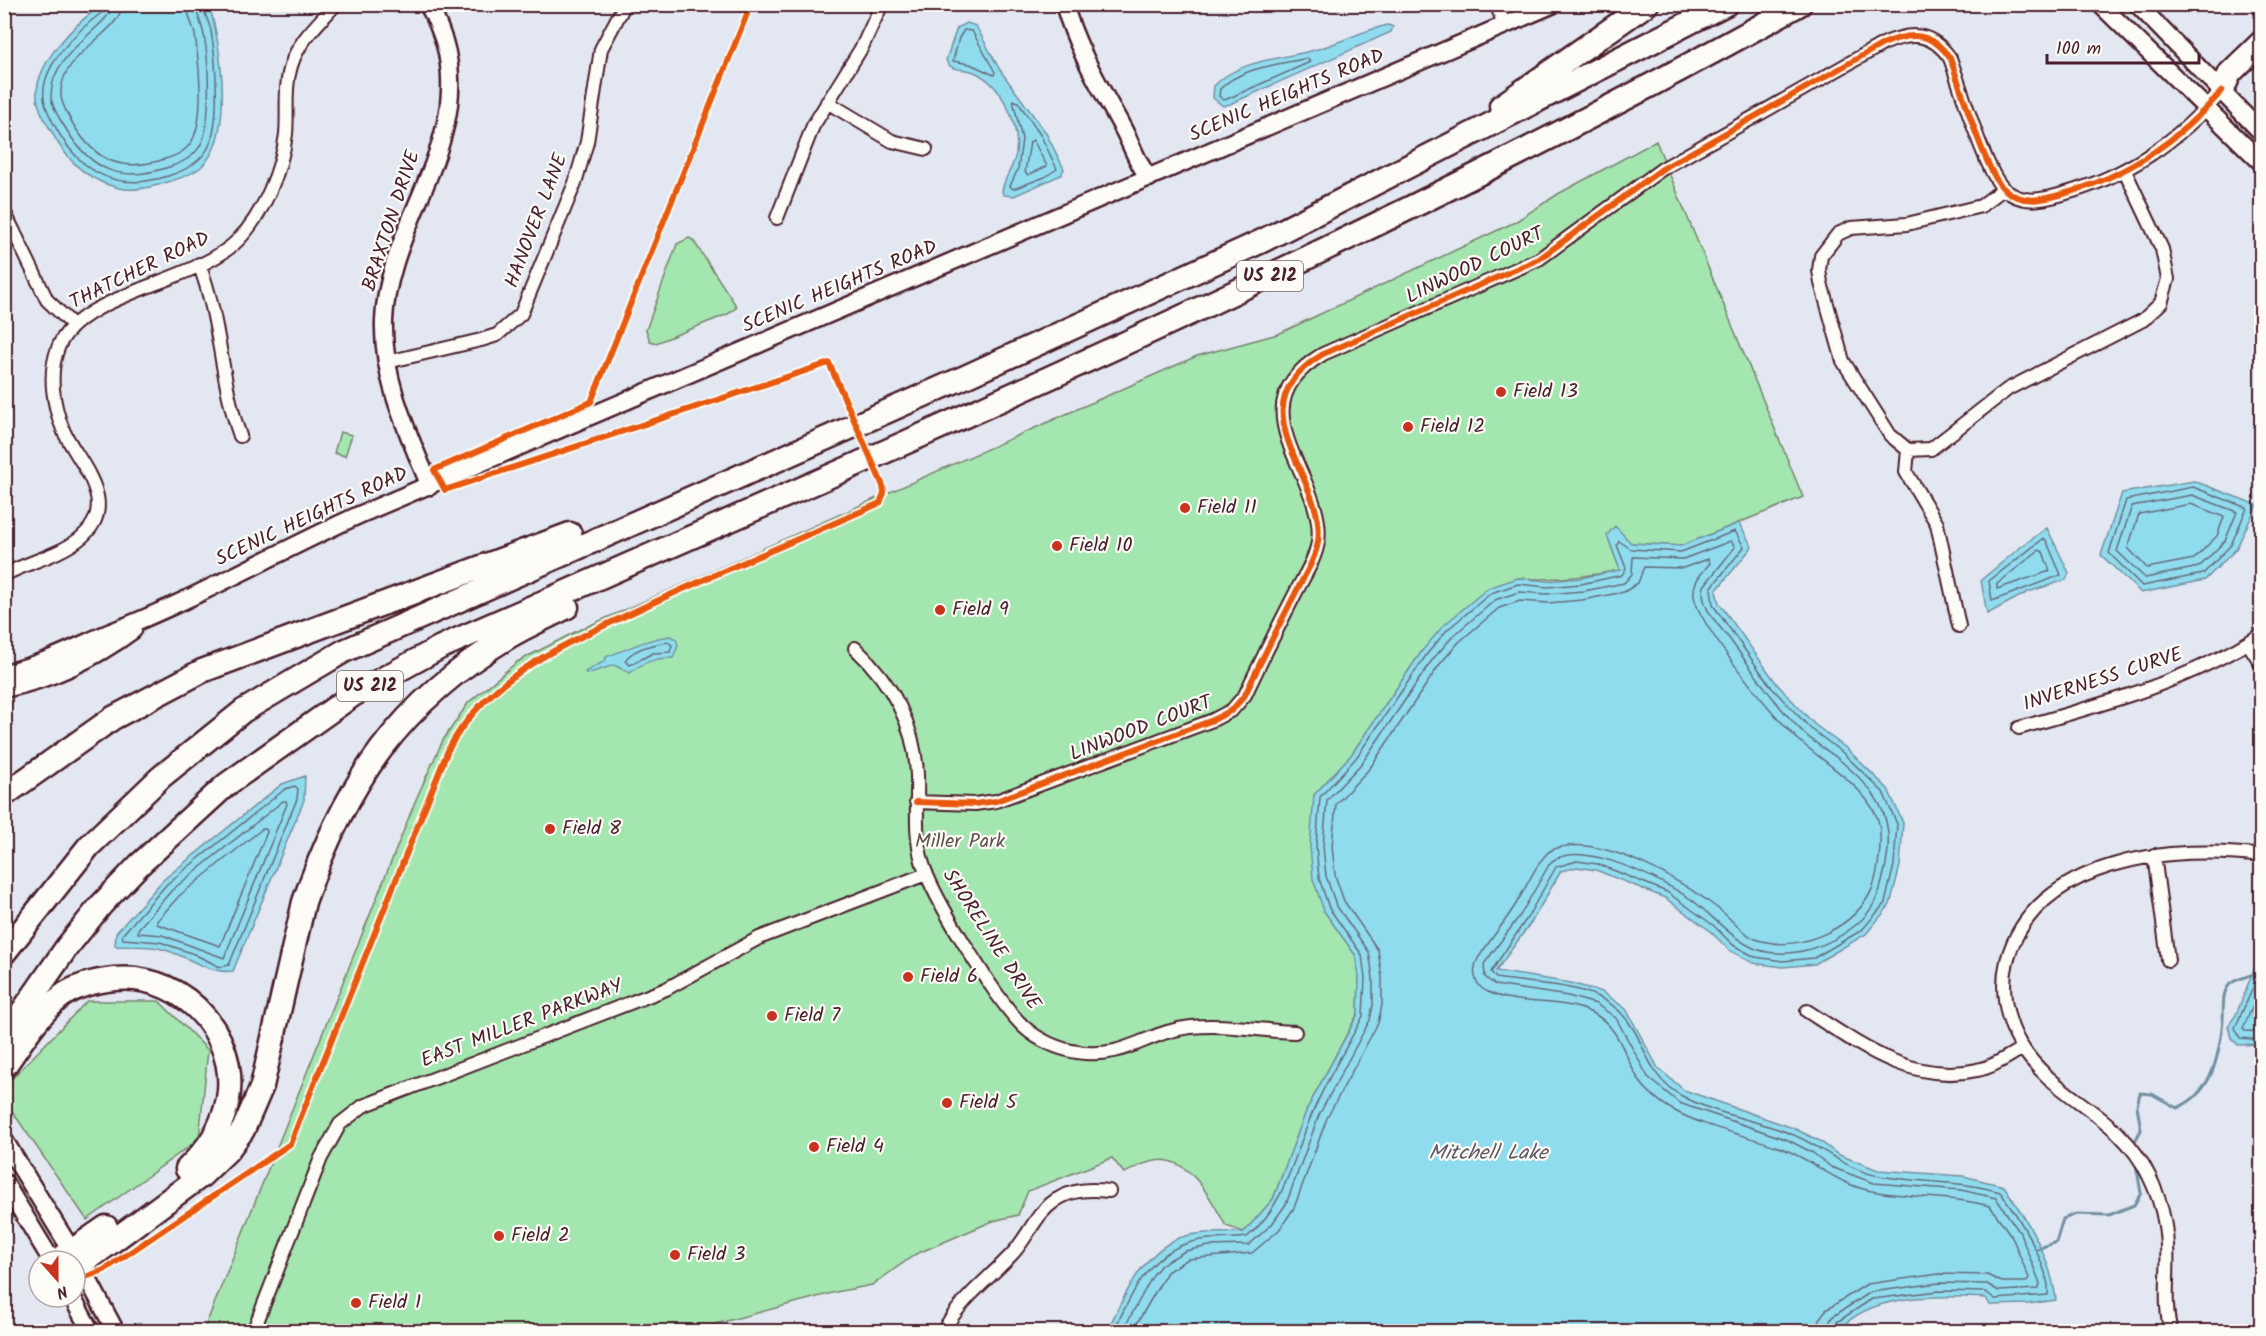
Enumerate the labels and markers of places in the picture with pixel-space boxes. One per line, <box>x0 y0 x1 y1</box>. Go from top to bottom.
place label: Field 13 <box>1513 376 1578 408</box>
marker: Field 13 <box>1494 385 1508 399</box>
place label: Field 12 <box>1420 411 1485 443</box>
marker: Field 12 <box>1401 420 1415 434</box>
place label: Field 11 <box>1197 492 1257 524</box>
marker: Field 11 <box>1178 501 1192 515</box>
place label: Field 10 <box>1069 530 1132 562</box>
marker: Field 10 <box>1050 539 1064 553</box>
place label: Field 9 <box>952 594 1009 626</box>
marker: Field 9 <box>933 603 947 617</box>
place label: Field 8 <box>562 813 622 845</box>
marker: Field 8 <box>543 822 557 836</box>
place label: Field 6 <box>920 961 978 993</box>
marker: Field 6 <box>901 970 915 984</box>
place label: Field 7 <box>784 1000 841 1032</box>
marker: Field 7 <box>765 1009 779 1023</box>
place label: Field 5 <box>959 1087 1018 1119</box>
marker: Field 5 <box>940 1096 954 1110</box>
place label: Field 4 <box>826 1131 884 1163</box>
marker: Field 4 <box>807 1140 821 1154</box>
place label: Field 2 <box>511 1220 570 1252</box>
marker: Field 2 <box>492 1229 506 1243</box>
place label: Field 3 <box>687 1239 746 1271</box>
marker: Field 3 <box>668 1248 682 1262</box>
place label: Field 1 <box>368 1287 421 1319</box>
marker: Field 1 <box>349 1296 363 1310</box>

